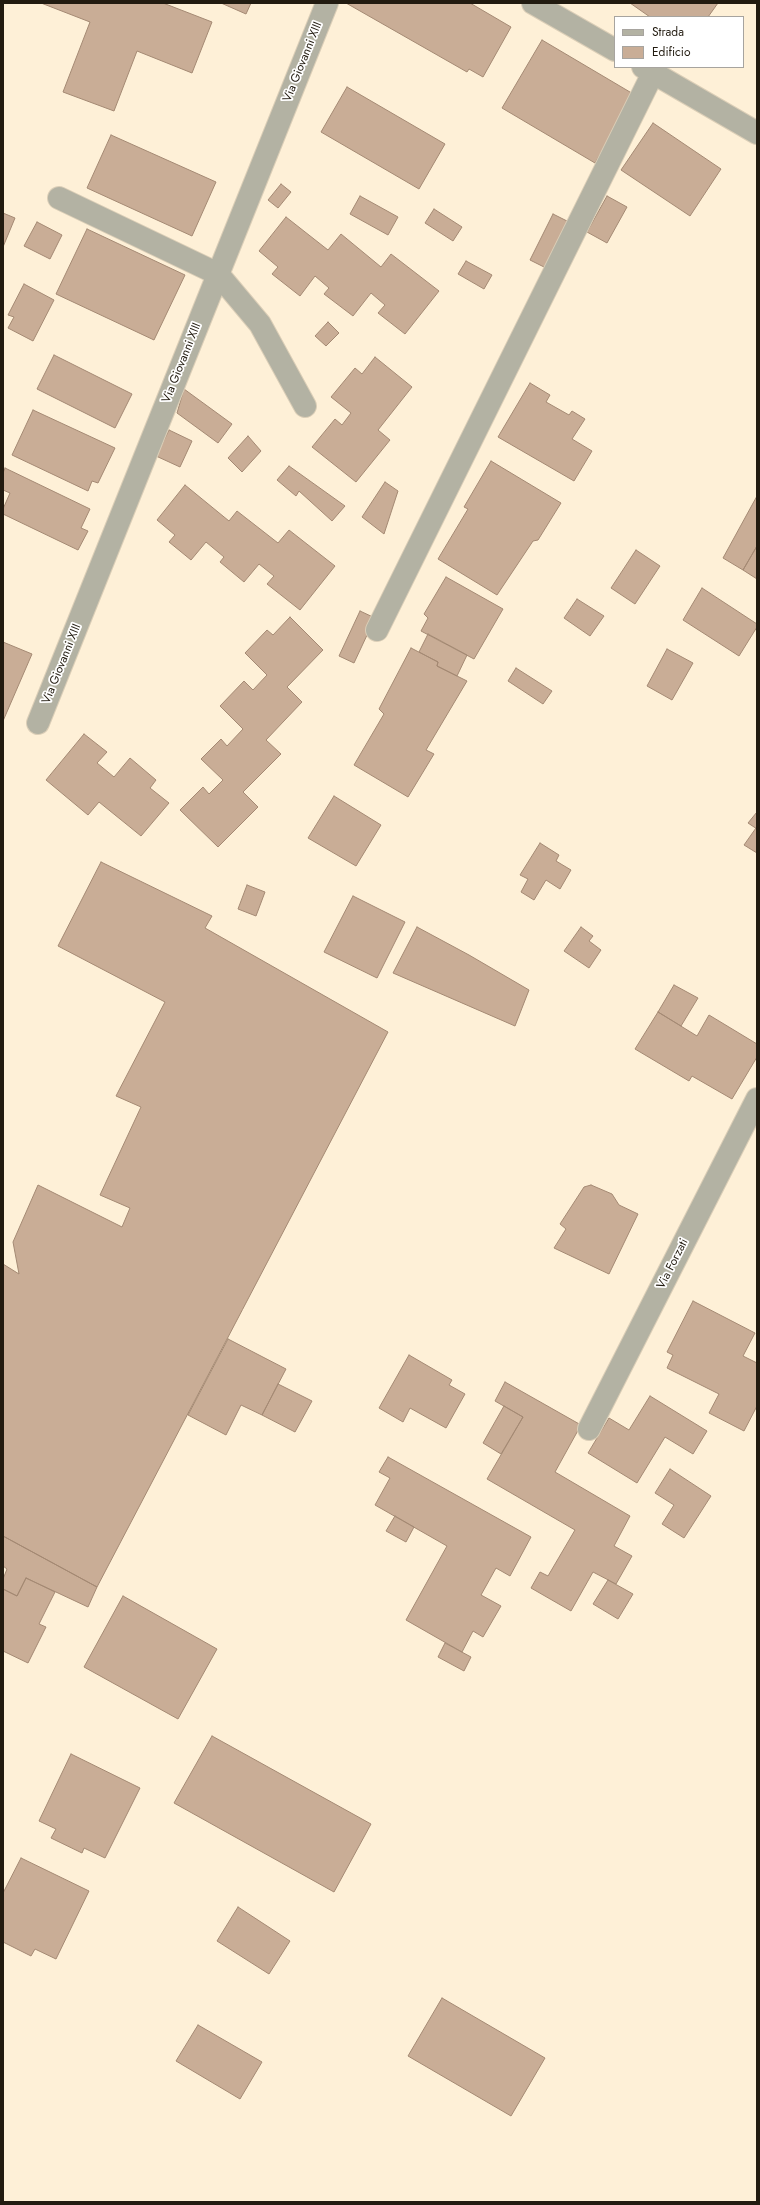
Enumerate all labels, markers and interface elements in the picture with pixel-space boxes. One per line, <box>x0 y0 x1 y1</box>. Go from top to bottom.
legend <box>614 16 744 68</box>
street label: Via Giovanni XIII <box>280 20 326 104</box>
text: Strada <box>652 23 684 41</box>
text: Edificio <box>652 43 691 61</box>
street label: Via Giovanni XIII <box>159 321 205 405</box>
street label: Via Giovanni XIII <box>39 622 85 706</box>
street label: Via Forzati <box>654 1237 692 1291</box>

